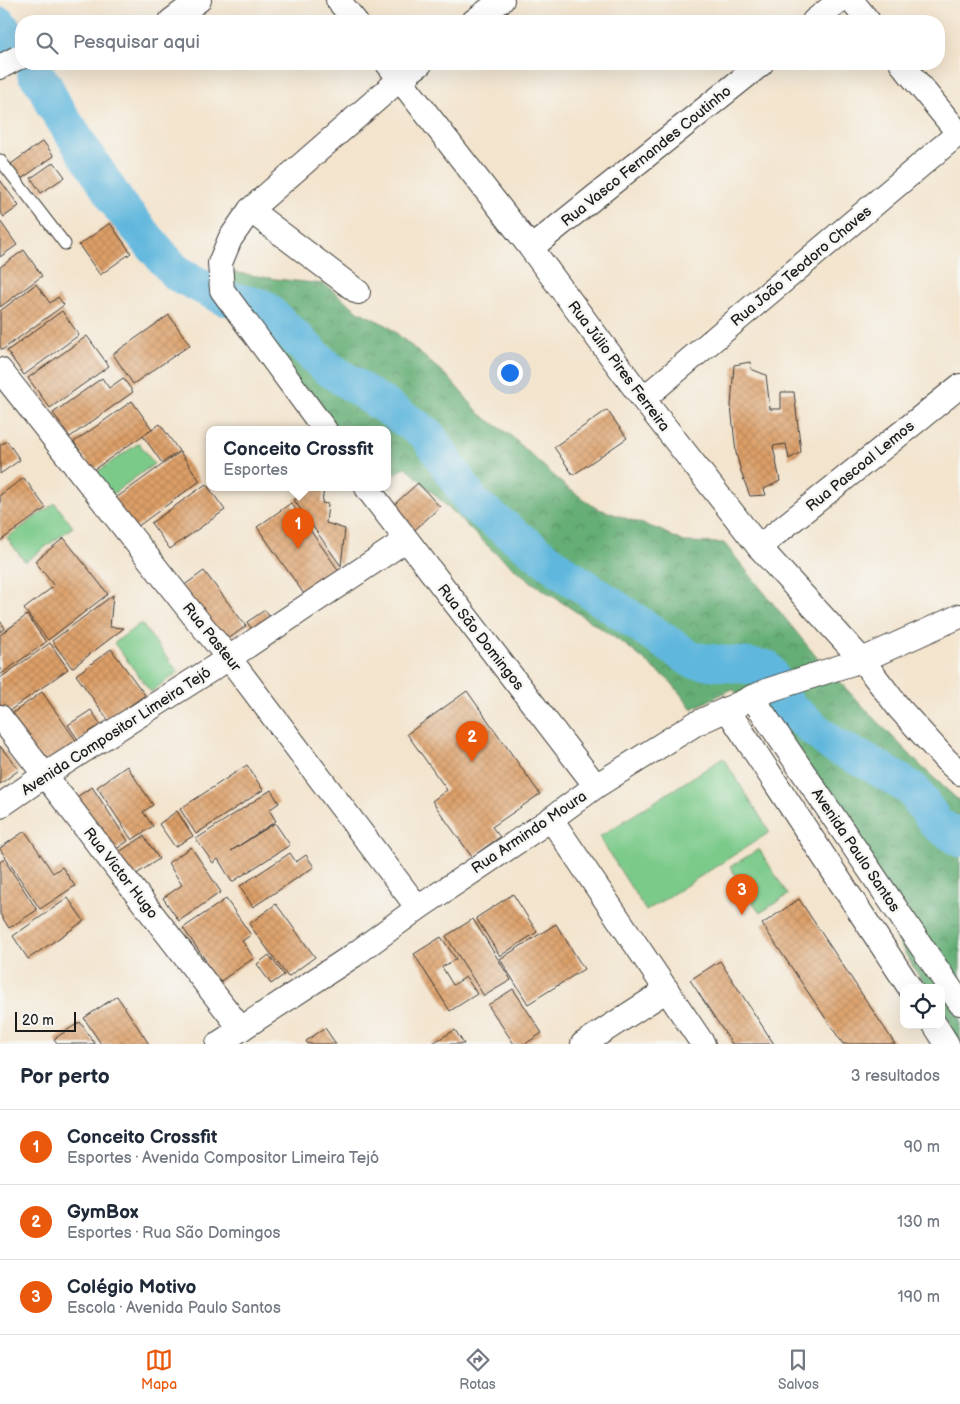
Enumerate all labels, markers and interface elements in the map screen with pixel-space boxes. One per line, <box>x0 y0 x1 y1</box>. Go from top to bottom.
search box <box>15 15 945 70</box>
icon: search <box>33 29 61 57</box>
text: Pesquisar aqui <box>73 31 200 54</box>
street label: Rua Vasco Fernandes Coutinho <box>557 82 735 231</box>
street label: Rua João Teodoro Chaves <box>727 202 876 331</box>
street label: Rua Júlio Pires Ferreira <box>563 297 674 435</box>
your location <box>497 360 523 386</box>
street label: Rua Pascoal Lemos <box>802 416 919 516</box>
popup <box>206 426 391 491</box>
text: Conceito Crossfit <box>223 438 374 461</box>
text: Esportes <box>223 461 288 480</box>
pin: 1 <box>282 508 314 549</box>
street label: Rua São Domingos <box>433 580 528 695</box>
street label: Rua Pasteur <box>178 599 246 676</box>
street label: Avenida Compositor Limeira Tejó <box>18 663 215 800</box>
pin: 2 <box>456 721 488 762</box>
street label: Avenida Paulo Santos <box>807 785 904 916</box>
street label: Rua Armindo Moura <box>468 787 591 878</box>
street label: Rua Victor Hugo <box>79 824 162 923</box>
pin: 3 <box>726 874 758 915</box>
map controls <box>900 984 945 1029</box>
button: locate <box>900 984 945 1029</box>
scale bar <box>15 1009 76 1032</box>
text: 20 m <box>22 1012 54 1029</box>
text: Por perto <box>20 1064 110 1089</box>
text: 3 resultados <box>851 1067 940 1086</box>
text: Conceito Crossfit <box>67 1126 217 1149</box>
text: 1 <box>33 1138 39 1157</box>
text: 90 m <box>904 1138 940 1157</box>
text: Esportes · Avenida Compositor Limeira Tejó <box>67 1149 379 1168</box>
text: GymBox <box>67 1201 138 1224</box>
text: 2 <box>31 1213 41 1232</box>
text: 130 m <box>897 1213 940 1232</box>
text: Esportes · Rua São Domingos <box>67 1224 280 1243</box>
text: Colégio Motivo <box>67 1276 196 1299</box>
text: 3 <box>31 1288 41 1307</box>
text: 190 m <box>898 1288 940 1307</box>
text: Escola · Avenida Paulo Santos <box>67 1299 281 1318</box>
tab: Mapa <box>141 1346 177 1393</box>
tab: Rotas <box>459 1346 496 1393</box>
tab: Salvos <box>778 1346 819 1393</box>

